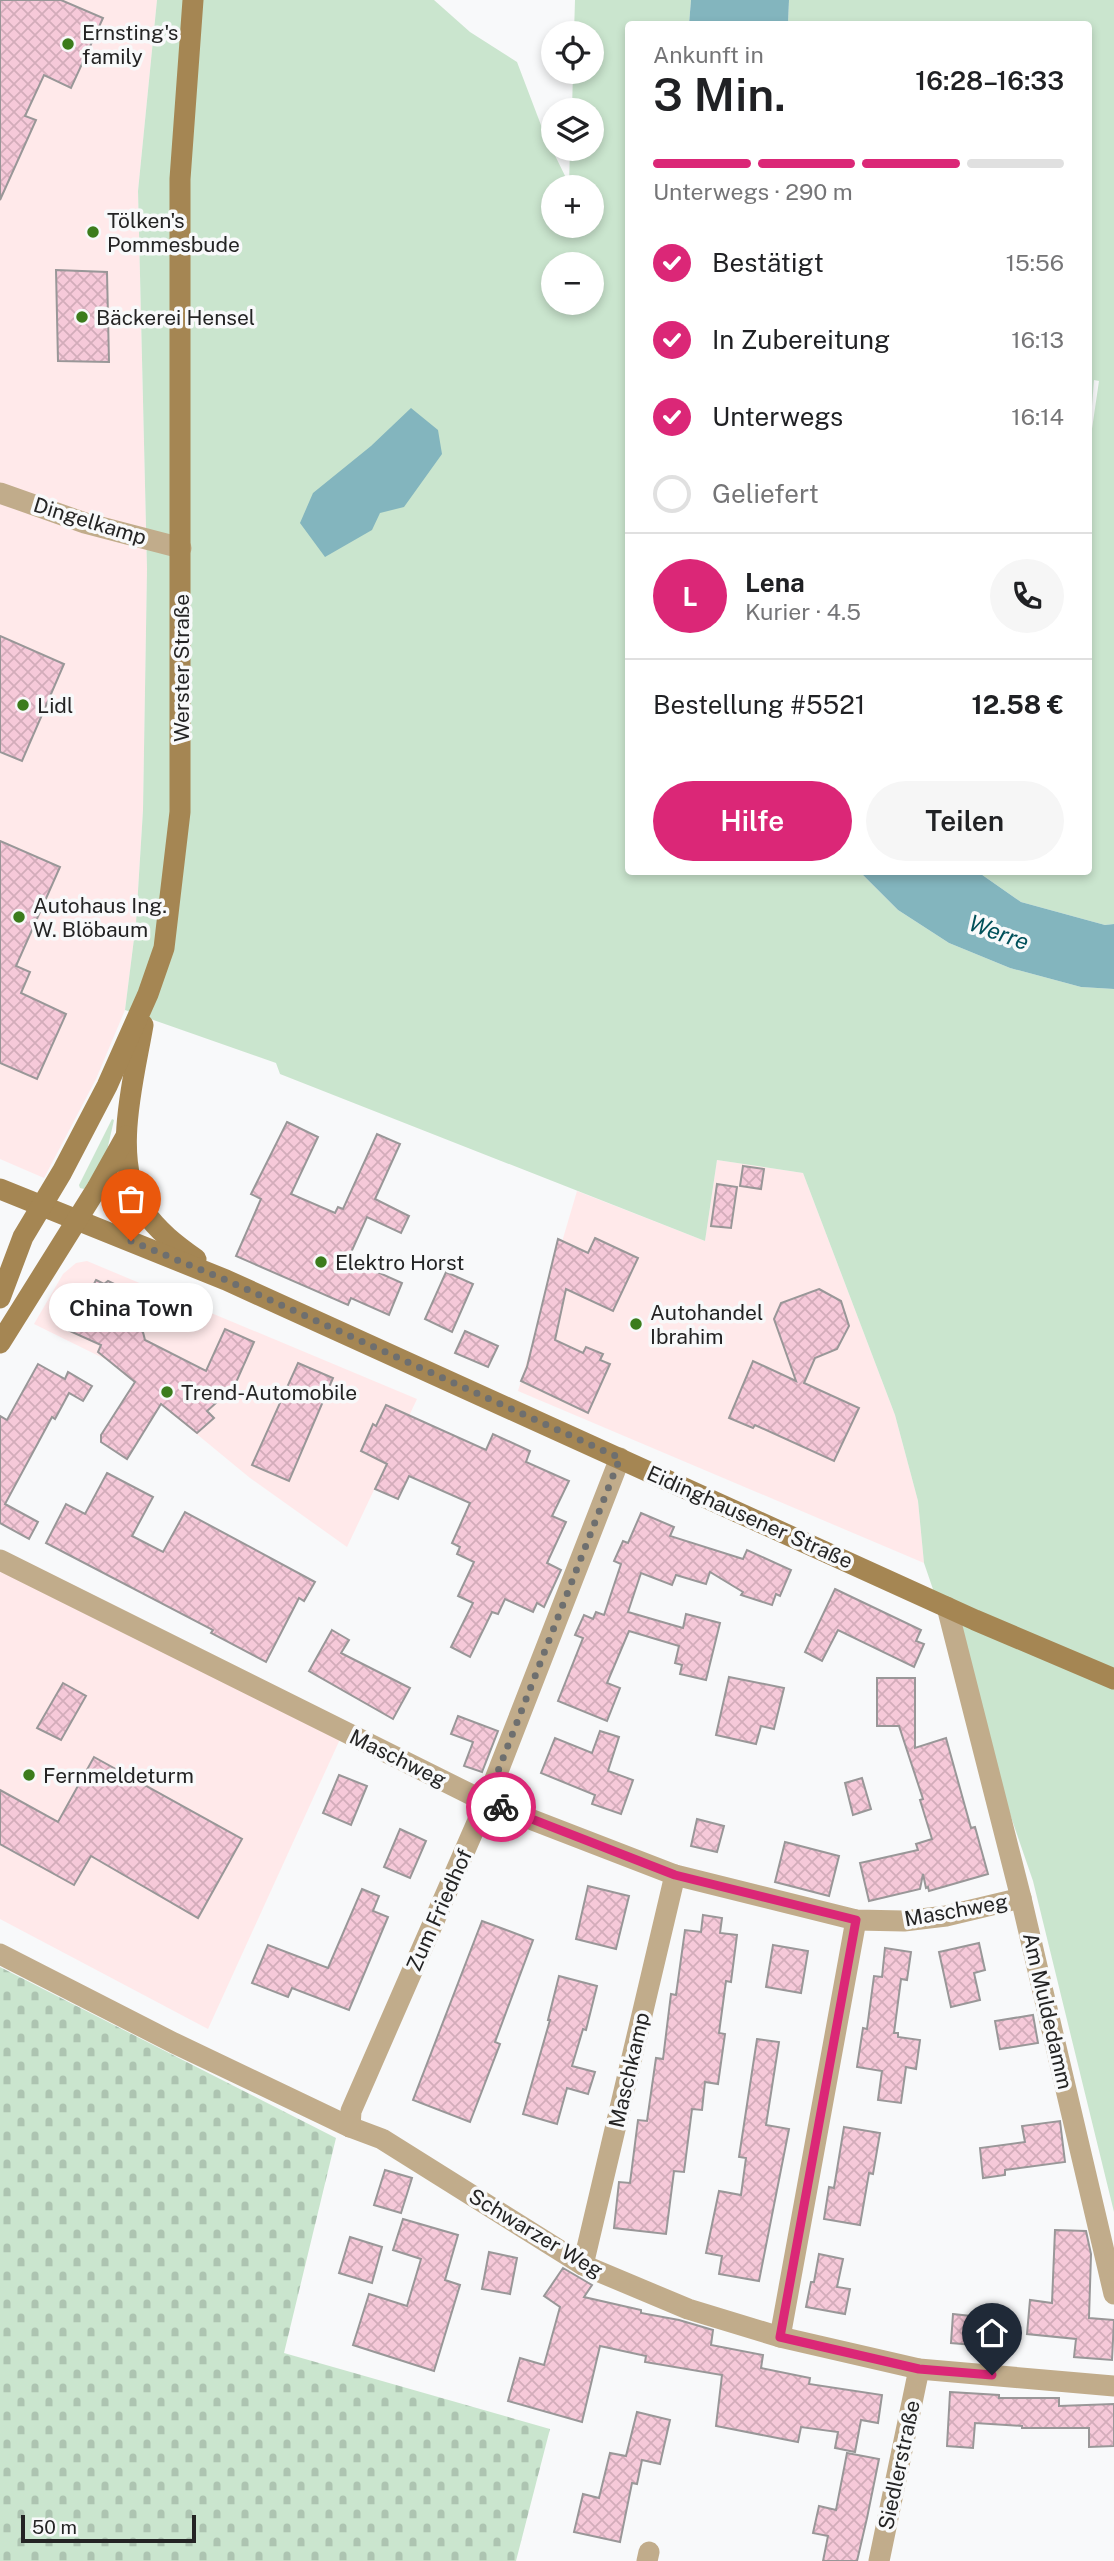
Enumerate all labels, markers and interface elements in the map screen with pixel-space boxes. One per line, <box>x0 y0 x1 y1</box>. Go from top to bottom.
place label: Ernsting's family <box>82 20 178 69</box>
map controls <box>541 21 604 315</box>
button: locate <box>541 21 604 84</box>
marker: Ernsting's family <box>60 36 76 52</box>
text: Ankunft in <box>653 41 764 68</box>
text: 16:28–16:33 <box>915 65 1064 96</box>
text: 3 Min. <box>653 67 786 121</box>
button: layers <box>541 98 604 161</box>
button: + <box>541 175 604 238</box>
text: Unterwegs · 290 m <box>653 178 853 205</box>
place label: Tölken's Pommesbude <box>107 208 240 257</box>
marker: Tölken's Pommesbude <box>85 224 101 240</box>
icon: check <box>653 244 691 282</box>
text: Bestätigt <box>712 247 824 278</box>
text: 15:56 <box>1006 249 1064 276</box>
button: − <box>541 252 604 315</box>
place label: Bäckerei Hensel <box>96 305 255 330</box>
marker: Bäckerei Hensel <box>74 309 90 325</box>
icon: check <box>653 321 691 359</box>
text: In Zubereitung <box>712 324 890 355</box>
text: 16:13 <box>1011 326 1064 353</box>
icon: check <box>653 398 691 436</box>
text: Unterwegs <box>712 401 843 432</box>
text: 16:14 <box>1011 403 1064 430</box>
text: Geliefert <box>712 478 819 509</box>
street label: Dingelkamp <box>31 492 149 550</box>
button: phone <box>990 559 1064 633</box>
text: Lena <box>745 567 805 598</box>
text: L <box>682 581 698 612</box>
street label: Werster Straße <box>169 594 194 742</box>
text: Kurier · 4.5 <box>745 598 861 625</box>
text: Bestellung #5521 <box>653 689 865 720</box>
text: 12.58 € <box>972 689 1064 720</box>
place label: Lidl <box>37 693 73 718</box>
marker: Lidl <box>15 697 31 713</box>
button: Hilfe <box>653 781 852 861</box>
button: Teilen <box>866 781 1064 861</box>
place label: Autohaus Ing. W. Blöbaum <box>33 893 167 942</box>
marker: Autohaus Ing. W. Blöbaum <box>11 909 27 925</box>
water label: Werre <box>965 909 1033 955</box>
pin <box>101 1169 161 1241</box>
icon: bag <box>112 1180 150 1218</box>
place label: Elektro Horst <box>335 1250 465 1275</box>
marker: Elektro Horst <box>313 1254 329 1270</box>
callout: China Town <box>49 1283 213 1332</box>
text: China Town <box>69 1294 193 1321</box>
place label: Autohandel Ibrahim <box>650 1300 763 1349</box>
marker: Autohandel Ibrahim <box>628 1316 644 1332</box>
place label: Trend-Automobile <box>181 1380 357 1405</box>
marker: Trend-Automobile <box>159 1384 175 1400</box>
street label: Eidinghausener Straße <box>643 1460 857 1574</box>
street label: Maschweg <box>345 1724 451 1792</box>
place label: Fernmeldeturm <box>43 1763 194 1788</box>
marker: Fernmeldeturm <box>21 1767 37 1783</box>
courier <box>466 1772 536 1842</box>
icon: bike <box>482 1788 520 1826</box>
street label: Zum Friedhof <box>401 1845 477 1975</box>
street label: Maschweg <box>902 1889 1010 1931</box>
street label: Am Muldedamm <box>1018 1930 1078 2092</box>
street label: Maschkamp <box>604 2010 654 2130</box>
street label: Schwarzer Weg <box>464 2183 608 2283</box>
pin <box>962 2303 1022 2375</box>
icon: home <box>973 2314 1011 2352</box>
street label: Siedlerstraße <box>873 2398 925 2532</box>
scale bar <box>21 2512 196 2544</box>
text: 50 m <box>32 2516 77 2538</box>

